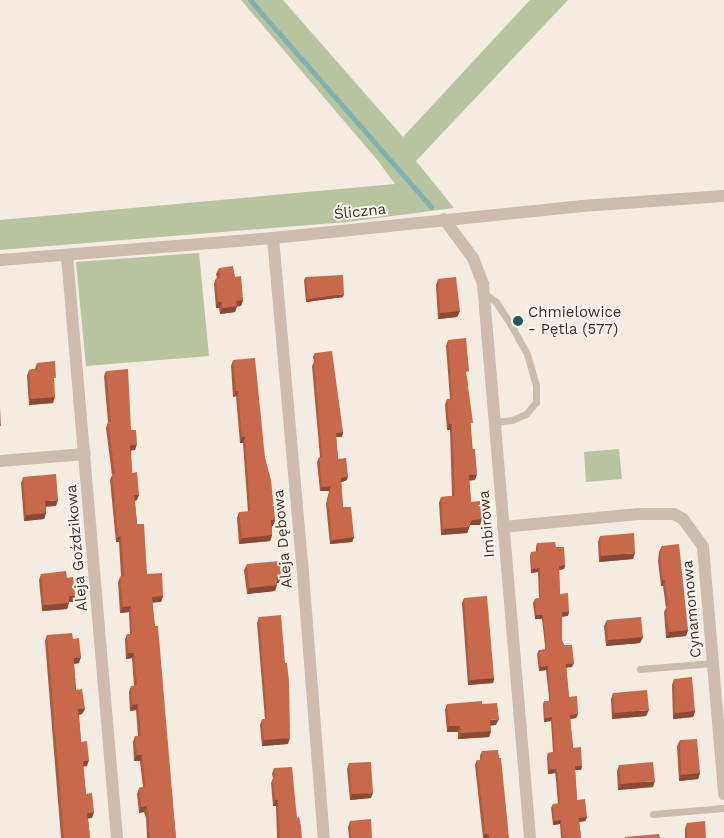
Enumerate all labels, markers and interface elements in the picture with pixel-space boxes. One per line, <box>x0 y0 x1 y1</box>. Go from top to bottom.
street label: Śliczna <box>333 200 387 224</box>
place label: Chmielowice - Pętla (577) <box>528 303 621 338</box>
marker: Chmielowice - Pętla (577) <box>512 315 524 327</box>
street label: Aleja Goździkowa <box>62 484 92 612</box>
street label: Aleja Dębowa <box>270 489 296 589</box>
street label: Imbirowa <box>475 490 499 558</box>
street label: Cynamonowa <box>679 559 705 659</box>

